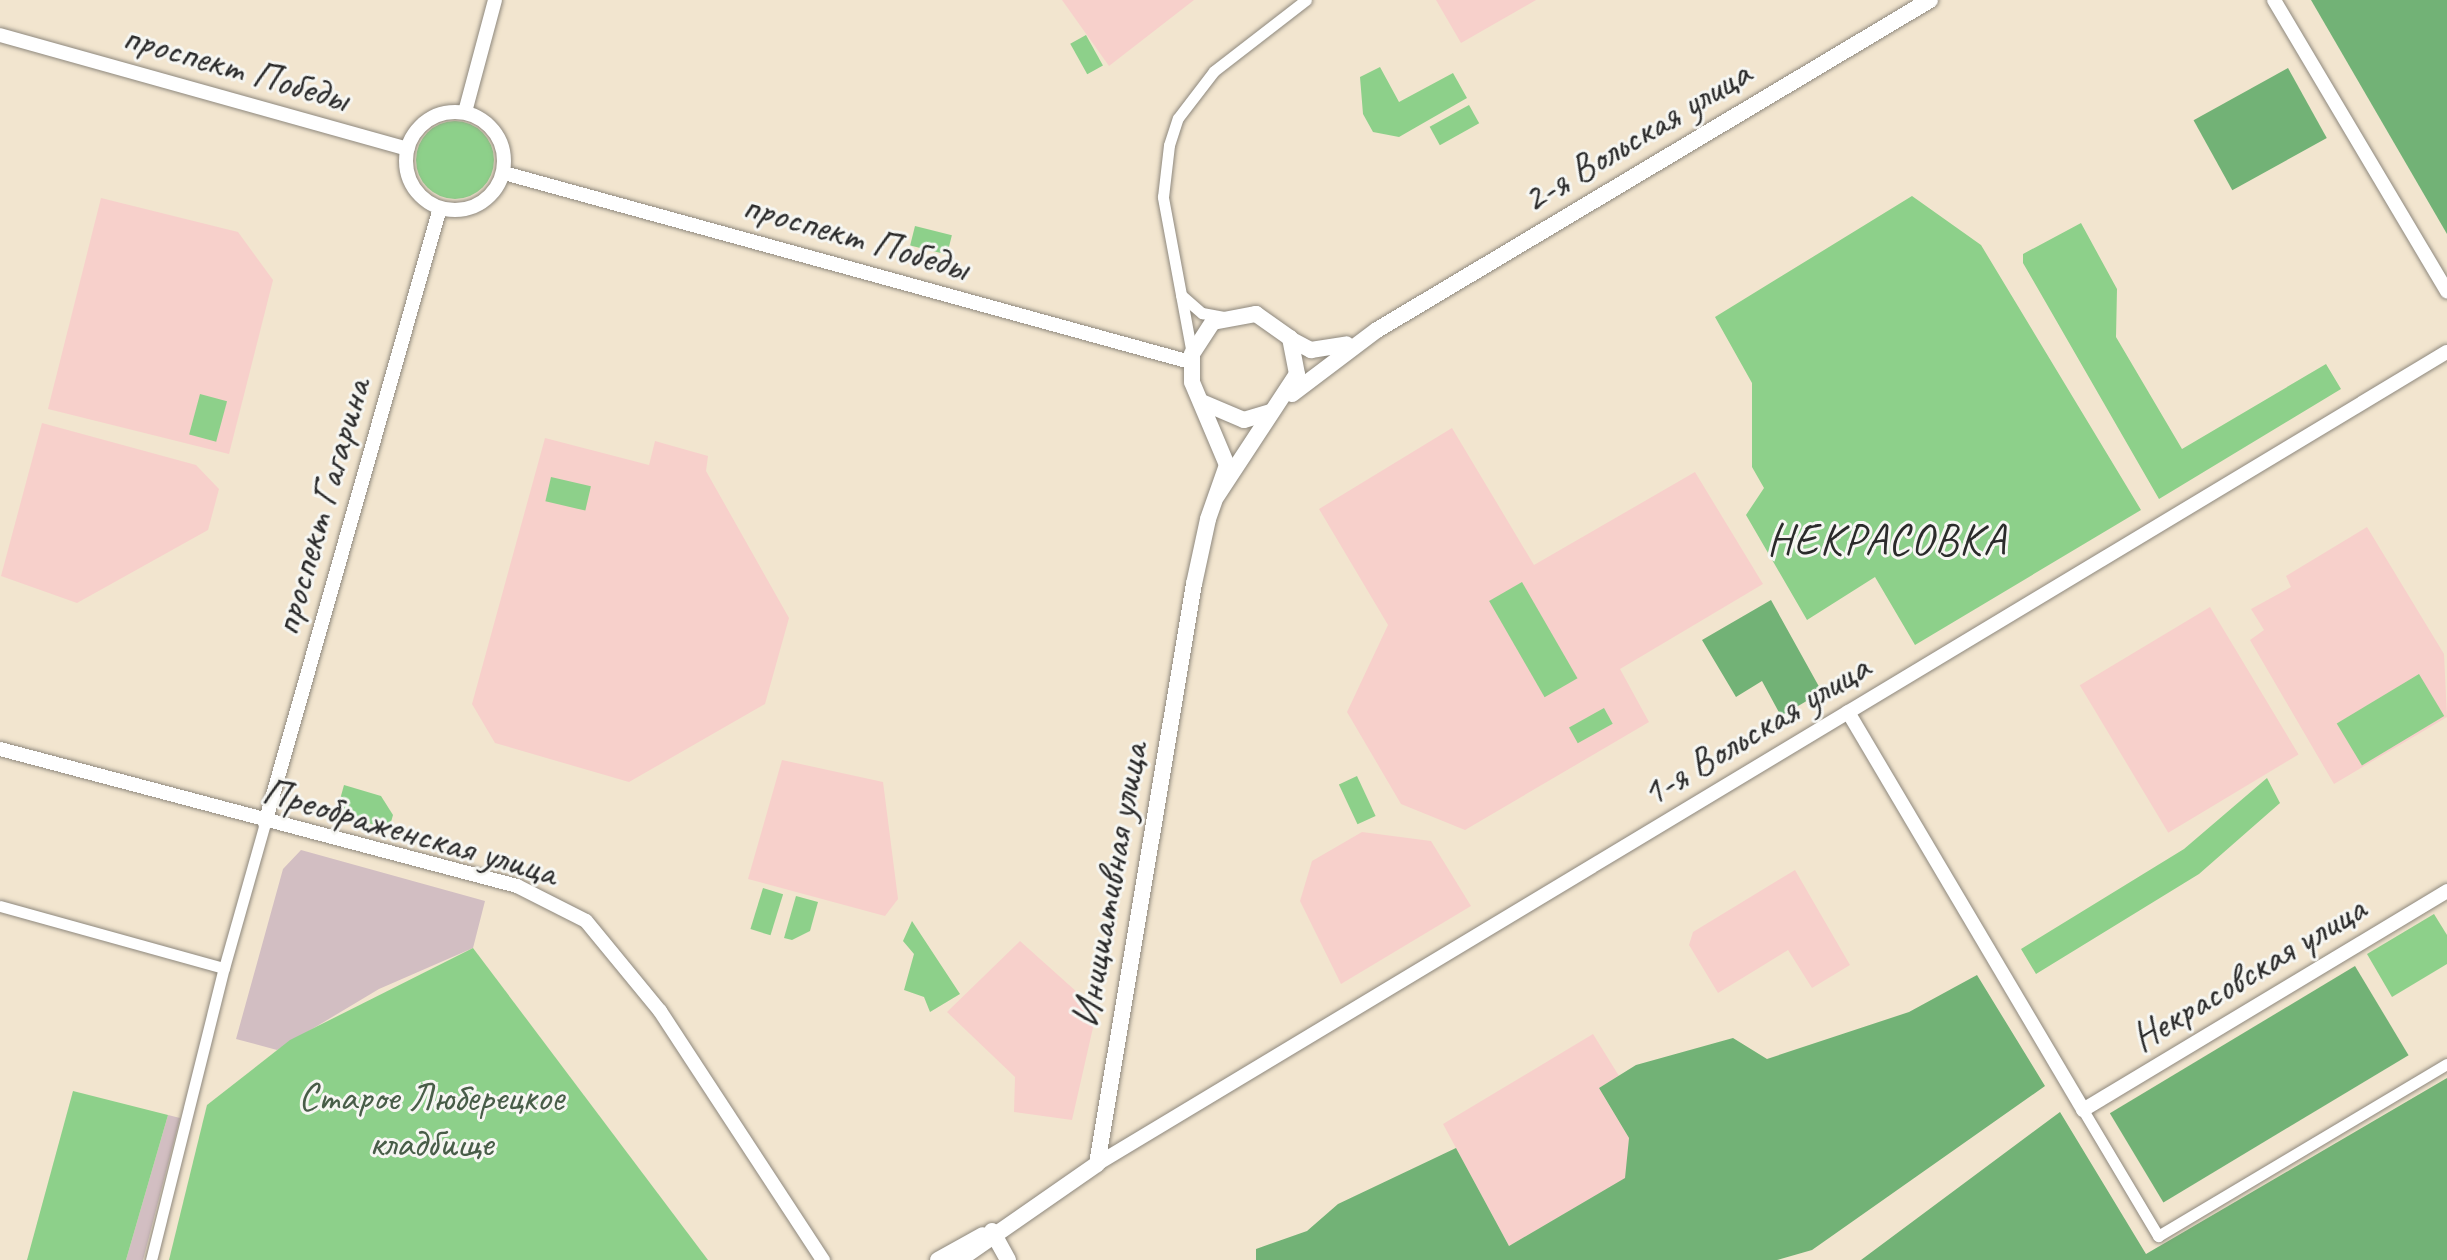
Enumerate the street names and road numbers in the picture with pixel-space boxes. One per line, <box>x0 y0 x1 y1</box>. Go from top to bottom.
street label: проспект Победы <box>118 12 354 122</box>
street label: 2-я Вольская улица <box>1512 48 1760 224</box>
street label: проспект Победы <box>738 181 974 291</box>
street label: проспект Гагарина <box>263 379 379 635</box>
street label: 1-я Вольская улица <box>1631 642 1879 818</box>
street label: Инициативная улица <box>1060 739 1158 1031</box>
street label: Преображенская улица <box>257 766 563 896</box>
street label: Некрасовская улица <box>2121 883 2375 1063</box>

